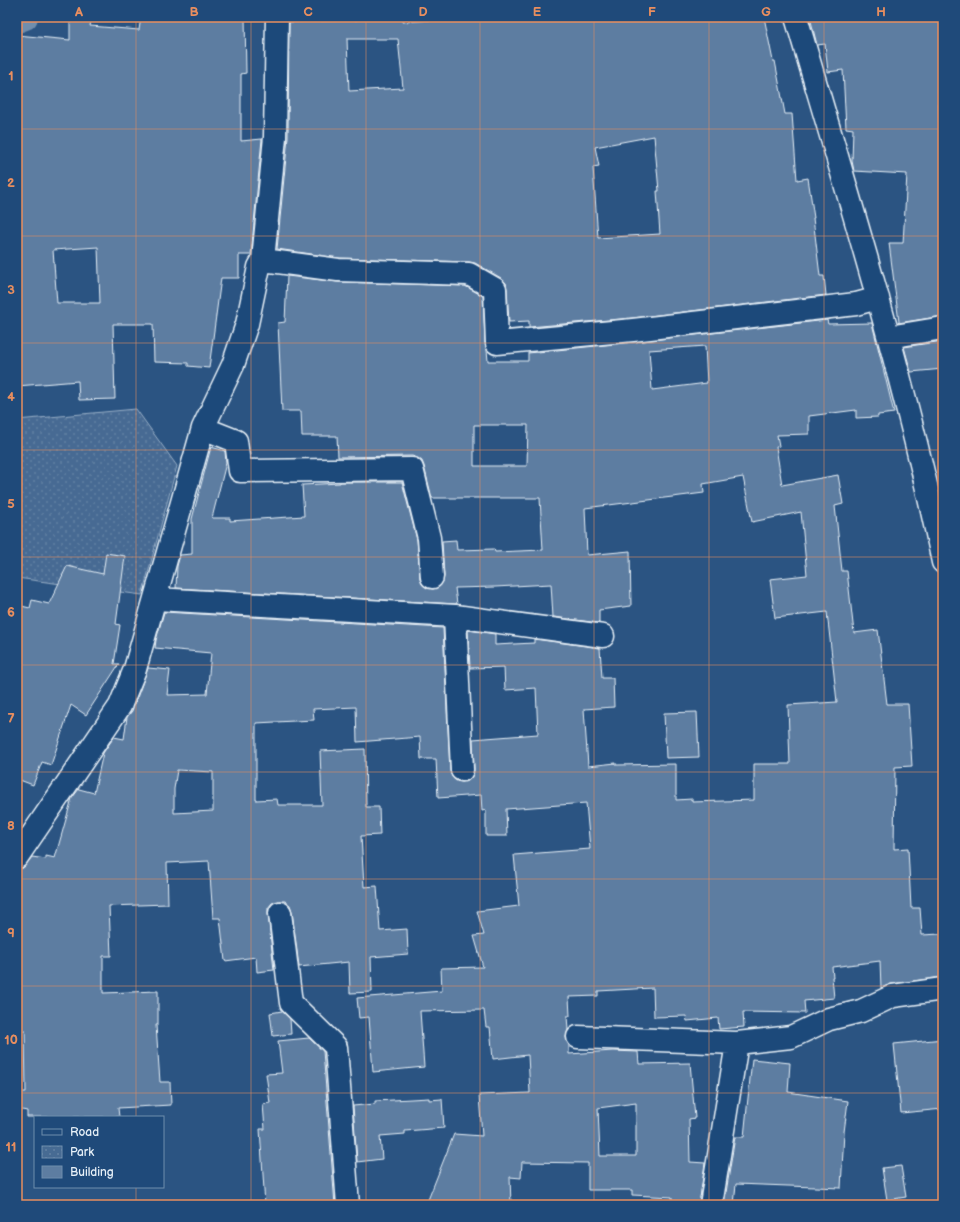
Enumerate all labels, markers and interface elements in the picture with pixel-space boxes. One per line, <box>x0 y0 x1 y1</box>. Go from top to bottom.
text: A <box>74 4 83 20</box>
text: B <box>189 4 199 20</box>
text: C <box>303 4 313 20</box>
text: D <box>418 4 428 20</box>
text: E <box>533 4 542 20</box>
text: F <box>648 4 656 20</box>
text: G <box>761 4 771 20</box>
text: H <box>876 4 886 20</box>
text: 1 <box>8 68 14 84</box>
text: 2 <box>7 175 15 191</box>
text: 3 <box>7 282 15 298</box>
text: 4 <box>7 389 15 405</box>
text: 5 <box>7 496 15 512</box>
text: 6 <box>7 604 15 620</box>
text: 7 <box>7 711 15 727</box>
text: 8 <box>7 818 15 834</box>
text: 9 <box>7 925 15 941</box>
text: 10 <box>4 1032 18 1048</box>
legend <box>34 1116 164 1188</box>
text: Road <box>70 1125 99 1140</box>
text: 11 <box>6 1139 16 1155</box>
text: Park <box>70 1145 94 1160</box>
text: Building <box>70 1165 114 1180</box>

